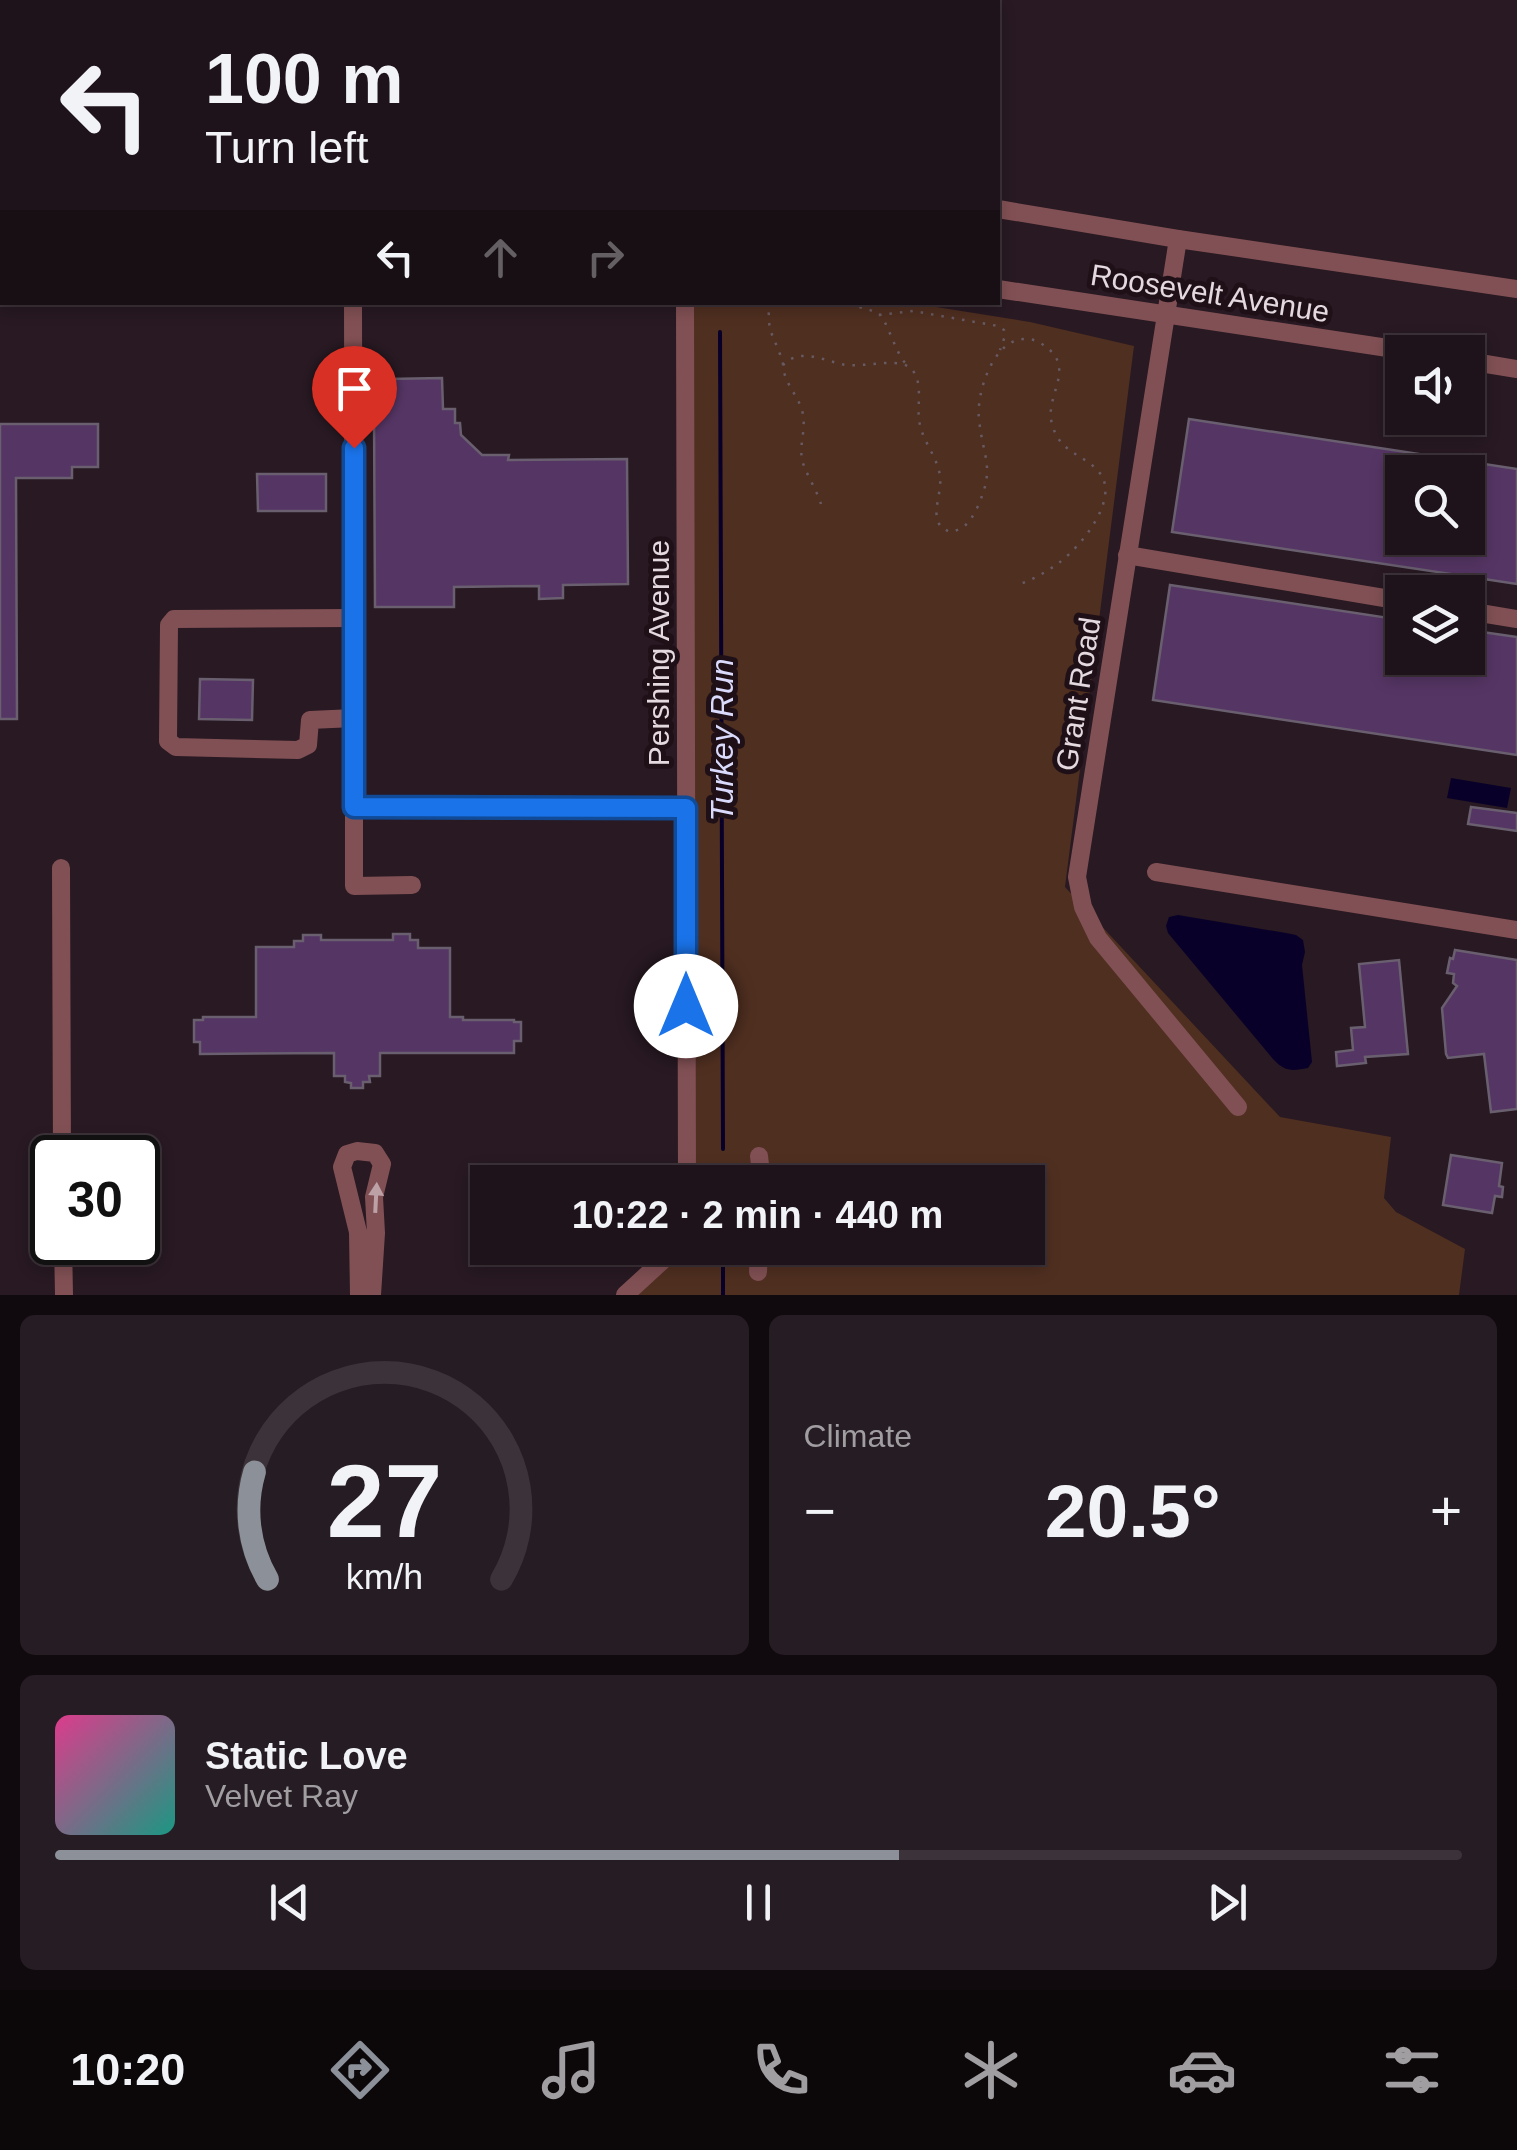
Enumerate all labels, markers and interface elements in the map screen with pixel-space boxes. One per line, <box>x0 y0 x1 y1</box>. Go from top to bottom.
icon: left <box>40 40 170 170</box>
text: 100 m <box>205 40 403 118</box>
text: Turn left <box>205 122 368 173</box>
icon: left <box>368 230 423 285</box>
icon: ahead <box>473 230 528 285</box>
icon: right <box>578 230 633 285</box>
street label: Roosevelt Avenue <box>1088 258 1332 328</box>
map controls <box>1385 335 1485 675</box>
button: sound <box>1385 335 1485 435</box>
pin <box>312 346 397 449</box>
icon: arrive <box>327 361 382 416</box>
button: search <box>1385 455 1485 555</box>
street label: Pershing Avenue <box>642 540 675 766</box>
button: layers <box>1385 575 1485 675</box>
street label: Grant Road <box>1050 615 1106 773</box>
water label: Turkey Run <box>704 658 740 822</box>
position arrow <box>634 954 738 1058</box>
speed limit sign: 30 <box>30 1135 160 1265</box>
one-way arrow <box>368 1181 384 1213</box>
text: 10:22 · 2 min · 440 m <box>572 1194 943 1236</box>
text: Climate <box>804 1418 912 1454</box>
text: 27 <box>326 1443 442 1559</box>
text: 20.5° <box>1045 1469 1221 1553</box>
text: − <box>804 1480 836 1542</box>
text: + <box>1430 1480 1462 1542</box>
text: km/h <box>346 1557 423 1597</box>
text: Static Love <box>205 1735 408 1777</box>
text: Velvet Ray <box>205 1778 358 1814</box>
icon: previous <box>262 1875 317 1930</box>
icon: pause <box>731 1875 786 1930</box>
icon: next <box>1200 1875 1255 1930</box>
icon: directions <box>325 2035 395 2105</box>
icon: music <box>536 2035 606 2105</box>
icon: phone <box>746 2035 816 2105</box>
icon: climate <box>956 2035 1026 2105</box>
icon: car <box>1167 2035 1237 2105</box>
icon: filters <box>1377 2035 1447 2105</box>
text: 10:20 <box>70 2044 185 2095</box>

